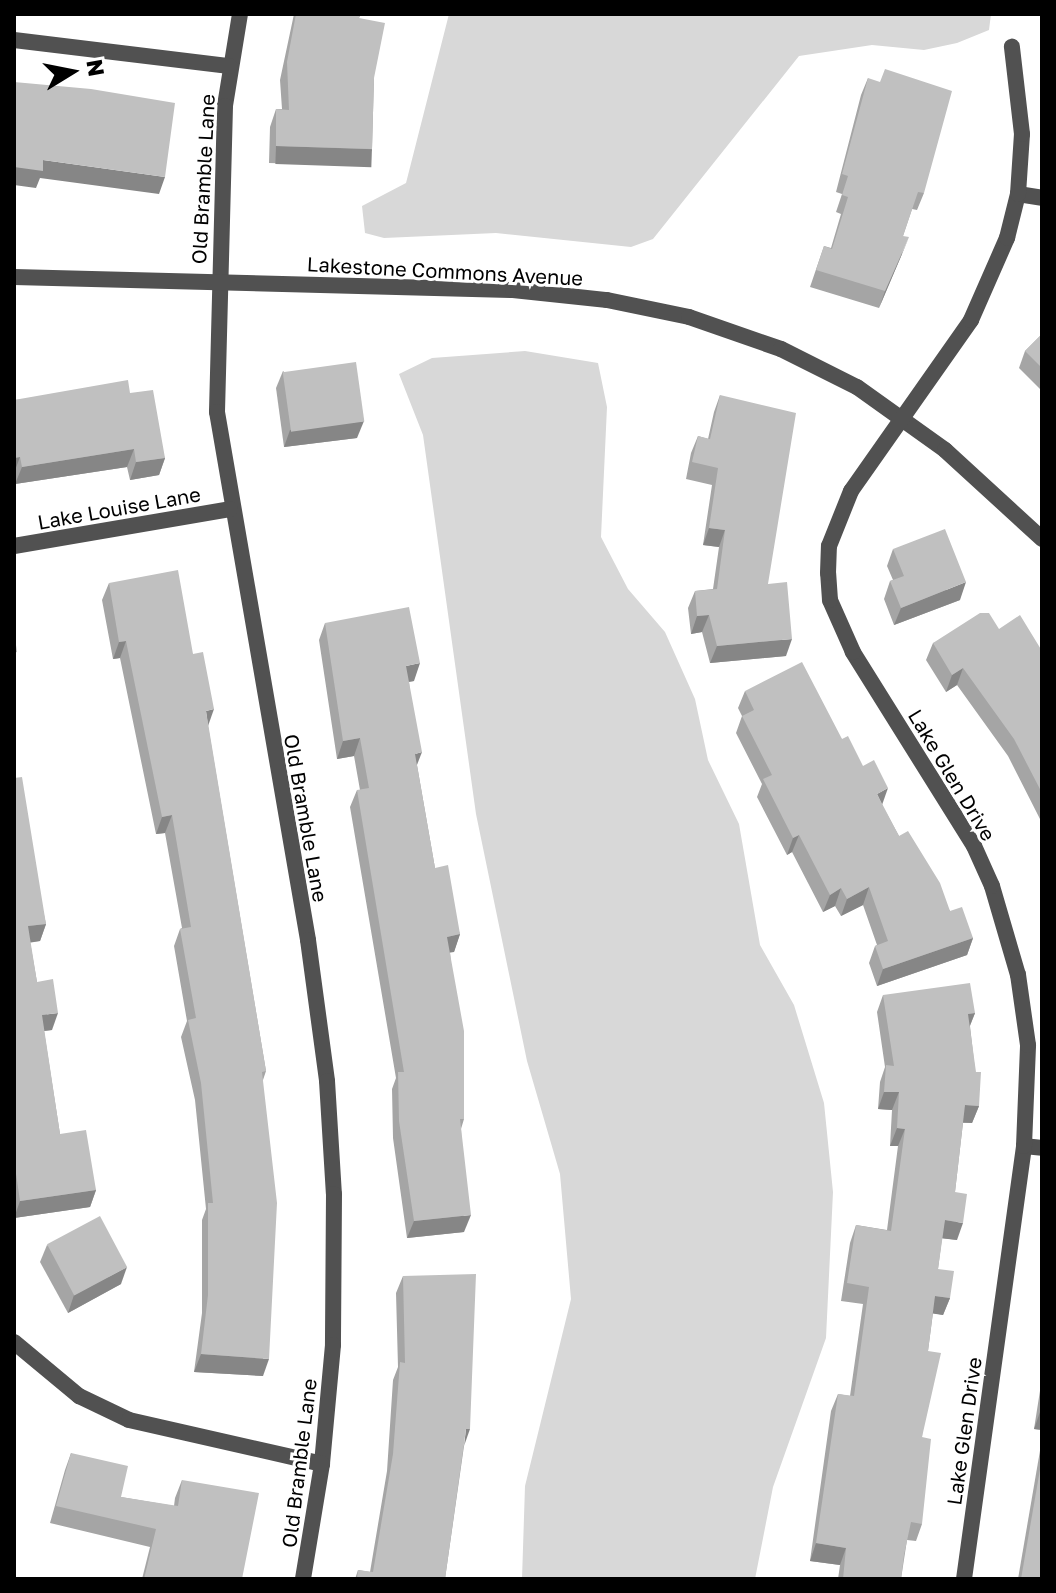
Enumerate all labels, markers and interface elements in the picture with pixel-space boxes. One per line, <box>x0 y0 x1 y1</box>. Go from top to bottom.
north arrow <box>32 32 112 112</box>
text: N <box>81 57 111 78</box>
street label: Old Bramble Lane <box>187 93 219 265</box>
street label: Lakestone Commons Avenue <box>306 252 584 290</box>
street label: Lake Louise Lane <box>36 482 202 534</box>
street label: Lake Glen Drive <box>903 705 1001 845</box>
street label: Old Bramble Lane <box>279 732 333 904</box>
street label: Lake Glen Drive <box>942 1355 986 1507</box>
street label: Old Bramble Lane <box>277 1377 321 1549</box>

